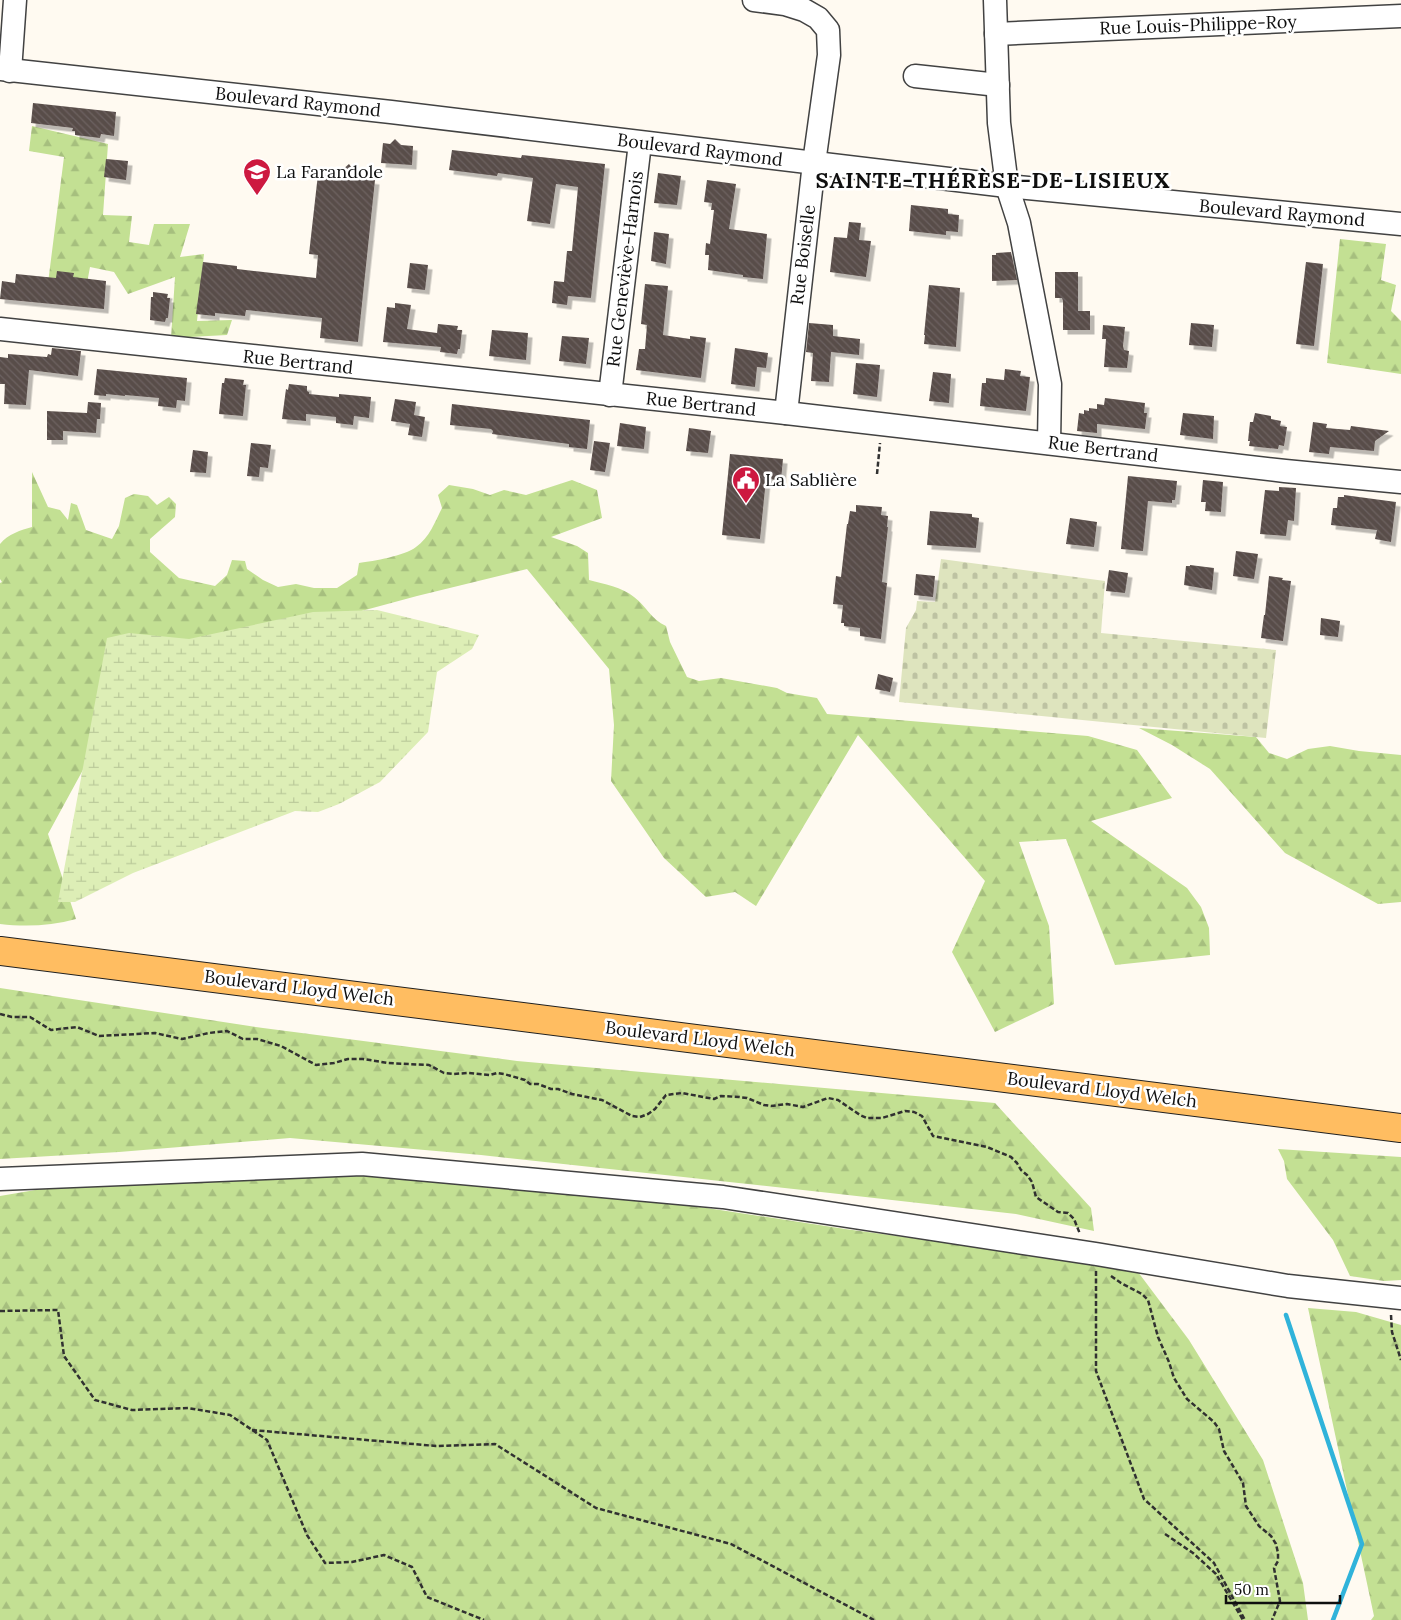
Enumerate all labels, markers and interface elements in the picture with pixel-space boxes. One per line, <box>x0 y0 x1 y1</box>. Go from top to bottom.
street label: Rue Louis-Philippe-Roy <box>1099 10 1298 39</box>
street label: Boulevard Raymond <box>214 81 382 122</box>
street label: Boulevard Raymond <box>616 128 784 171</box>
school or university icon: La Farandole <box>242 157 272 196</box>
place label: La Farandole <box>276 160 383 183</box>
district label: SAINTE-THÉRÈSE-DE-LISIEUX <box>816 166 1170 194</box>
street label: Rue Geneviève-Harnois <box>601 170 648 368</box>
street label: Boulevard Raymond <box>1198 194 1366 231</box>
street label: Rue Boiselle <box>785 203 820 306</box>
street label: Rue Bertrand <box>242 344 355 379</box>
street label: Rue Bertrand <box>645 386 758 421</box>
street label: Rue Bertrand <box>1047 430 1160 467</box>
public building icon: La Sablière <box>731 465 761 504</box>
place label: La Sablière <box>765 468 857 491</box>
street label: Boulevard Lloyd Welch <box>203 964 396 1011</box>
street label: Boulevard Lloyd Welch <box>604 1015 797 1062</box>
street label: Boulevard Lloyd Welch <box>1006 1066 1199 1113</box>
scale bar <box>1226 1572 1340 1604</box>
text: 50 m <box>1234 1580 1269 1599</box>

